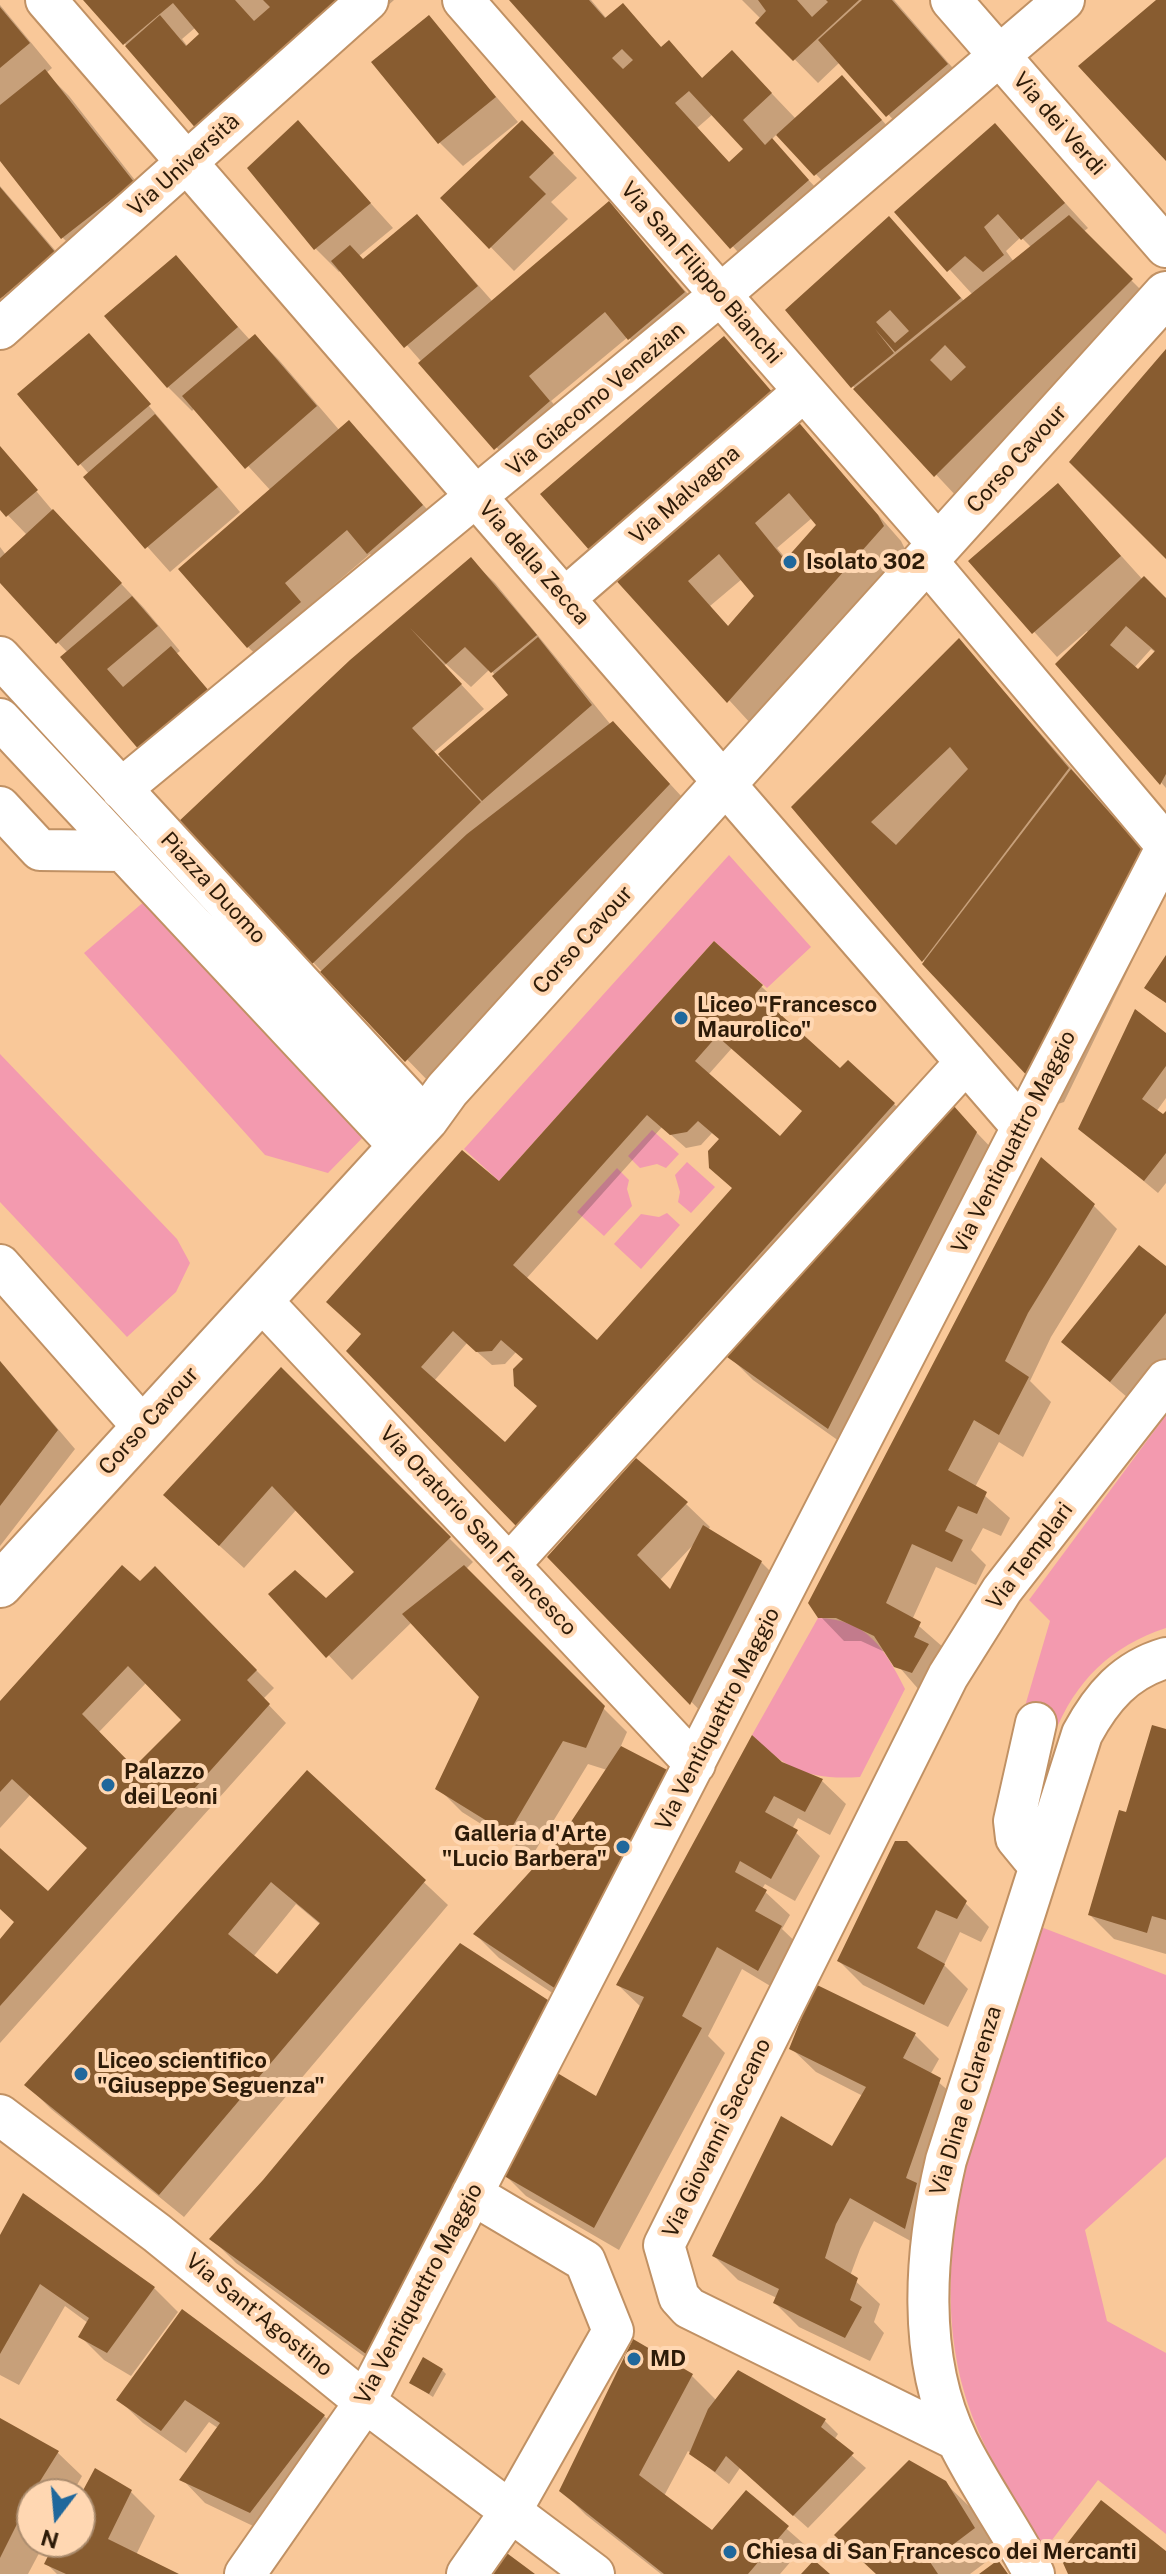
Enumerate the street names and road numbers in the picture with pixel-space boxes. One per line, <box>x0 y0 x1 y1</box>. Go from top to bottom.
street label: Via dei Verdi <box>1007 67 1111 181</box>
street label: Via Università <box>123 108 245 222</box>
street label: Via San Filippo Bianchi <box>615 177 787 369</box>
street label: Via Giacomo Venezian <box>501 317 691 481</box>
street label: Corso Cavour <box>961 399 1073 519</box>
street label: Via Malvagna <box>625 440 745 550</box>
street label: Via della Zecca <box>473 496 595 630</box>
street label: Piazza Duomo <box>155 827 271 949</box>
street label: Corso Cavour <box>527 880 639 1000</box>
street label: Via Ventiquattro Maggio <box>946 1026 1082 1258</box>
street label: Corso Cavour <box>93 1361 205 1481</box>
street label: Via Oratorio San Francesco <box>374 1421 582 1641</box>
street label: Via Templari <box>981 1497 1079 1615</box>
street label: Via Ventiquattro Maggio <box>650 1603 786 1835</box>
street label: Via Dina e Clarenza <box>925 2003 1007 2199</box>
street label: Via Giovanni Saccano <box>657 2034 777 2242</box>
street label: Via Ventiquattro Maggio <box>349 2179 489 2409</box>
street label: Via Sant'Agostino <box>180 2248 338 2382</box>

